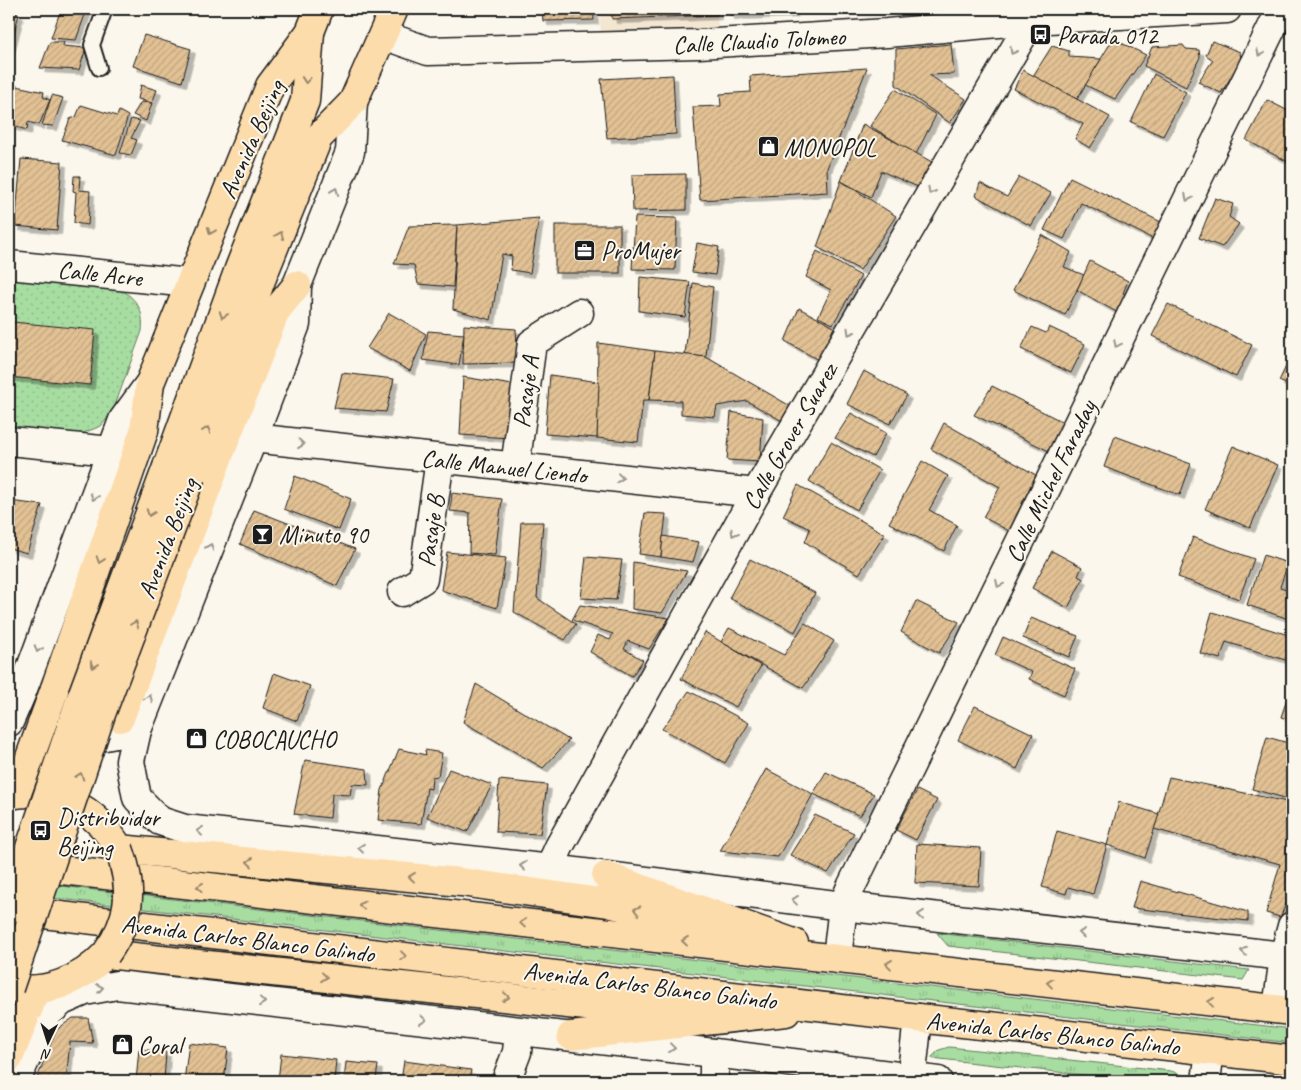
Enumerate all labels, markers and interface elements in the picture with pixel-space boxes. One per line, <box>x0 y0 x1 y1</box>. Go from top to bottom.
street label: Calle Claudio Tolomeo <box>672 20 847 61</box>
place label: Parada 012 <box>1057 20 1159 52</box>
bus stop icon: Parada 012 <box>1029 23 1053 47</box>
one-way arrow <box>1009 45 1019 54</box>
one-way arrow <box>1256 47 1266 56</box>
street label: Avenida Beijing <box>212 73 293 204</box>
one-way arrow <box>301 77 312 85</box>
place label: MONOPOL <box>784 132 877 164</box>
shop icon: MONOPOL <box>756 135 780 159</box>
one-way arrow <box>928 186 938 195</box>
one-way arrow <box>329 187 339 196</box>
one-way arrow <box>1184 193 1194 202</box>
one-way arrow <box>207 226 218 235</box>
one-way arrow <box>274 231 284 239</box>
place label: ProMujer <box>601 235 682 267</box>
office icon: ProMujer <box>573 238 597 262</box>
street label: Calle Acre <box>56 254 145 295</box>
one-way arrow <box>219 310 229 318</box>
one-way arrow <box>846 326 856 335</box>
one-way arrow <box>1113 339 1123 348</box>
street label: Pasaje A <box>505 353 547 430</box>
street label: Calle Grover Suarez <box>735 355 846 515</box>
street label: Calle Michel Faraday <box>998 394 1105 568</box>
one-way arrow <box>202 426 212 435</box>
one-way arrow <box>298 438 306 449</box>
street label: Calle Manuel Liendo <box>420 442 591 492</box>
street label: Avenida Beijing <box>130 472 206 603</box>
one-way arrow <box>616 473 624 484</box>
street label: Pasaje B <box>410 491 452 569</box>
one-way arrow <box>90 492 100 501</box>
one-way arrow <box>146 508 156 516</box>
place label: Minuto 90 <box>279 519 370 551</box>
bar icon: Minuto 90 <box>251 522 275 546</box>
one-way arrow <box>730 528 740 537</box>
one-way arrow <box>203 543 214 552</box>
one-way arrow <box>96 555 106 563</box>
one-way arrow <box>995 579 1005 588</box>
one-way arrow <box>129 620 139 628</box>
one-way arrow <box>34 645 44 653</box>
one-way arrow <box>90 660 100 669</box>
one-way arrow <box>143 694 154 703</box>
place label: COBOCAUCHO <box>213 724 338 756</box>
shop icon: COBOCAUCHO <box>185 727 209 751</box>
one-way arrow <box>74 773 84 781</box>
place label: Distribuidor Beijing <box>57 802 161 863</box>
bus stop icon: Distribuidor Beijing <box>29 819 53 843</box>
one-way arrow <box>195 825 203 836</box>
one-way arrow <box>357 843 365 854</box>
one-way arrow <box>246 857 254 868</box>
one-way arrow <box>519 861 527 872</box>
one-way arrow <box>408 872 416 883</box>
one-way arrow <box>196 882 204 893</box>
one-way arrow <box>791 895 799 906</box>
one-way arrow <box>357 900 365 911</box>
one-way arrow <box>632 905 641 916</box>
street label: Avenida Carlos Blanco Galindo <box>120 908 377 971</box>
one-way arrow <box>917 910 925 921</box>
one-way arrow <box>519 918 527 929</box>
one-way arrow <box>1078 928 1086 939</box>
one-way arrow <box>680 936 688 947</box>
one-way arrow <box>1240 946 1248 957</box>
one-way arrow <box>399 950 407 961</box>
street label: Avenida Carlos Blanco Galindo <box>522 955 779 1018</box>
one-way arrow <box>884 959 892 970</box>
one-way arrow <box>320 971 328 982</box>
one-way arrow <box>1046 978 1054 989</box>
one-way arrow <box>96 984 105 994</box>
one-way arrow <box>502 991 510 1002</box>
one-way arrow <box>258 996 266 1007</box>
one-way arrow <box>1207 997 1215 1008</box>
street label: Avenida Carlos Blanco Galindo <box>925 1005 1182 1063</box>
one-way arrow <box>419 1014 427 1025</box>
north arrow <box>22 1018 72 1068</box>
place label: Coral <box>138 1030 187 1062</box>
shop icon: Coral <box>110 1033 134 1057</box>
one-way arrow <box>668 1042 676 1053</box>
text: N <box>40 1046 52 1063</box>

